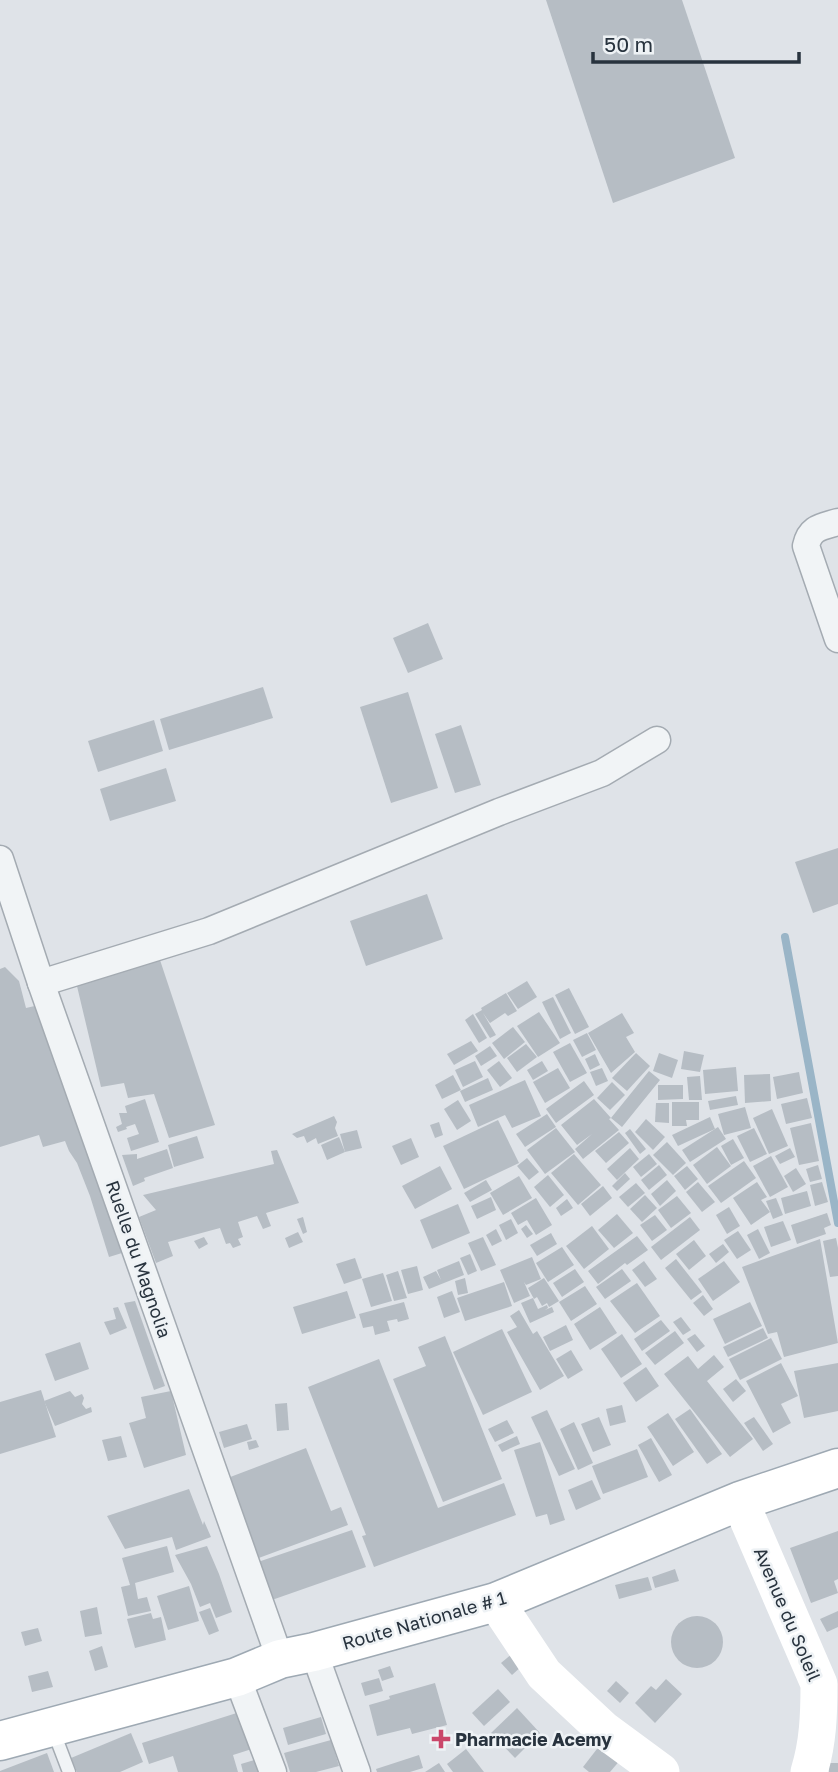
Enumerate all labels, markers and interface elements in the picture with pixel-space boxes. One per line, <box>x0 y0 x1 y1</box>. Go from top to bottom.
scale bar <box>593 21 800 65</box>
text: 50 m <box>604 31 653 57</box>
street label: Ruelle du Magnolia <box>102 1177 176 1341</box>
street label: Avenue du Soleil <box>750 1544 826 1685</box>
street label: Route Nationale # 1 <box>339 1586 509 1654</box>
place label: Pharmacie Acemy <box>455 1728 612 1750</box>
marker: Pharmacie Acemy <box>433 1731 449 1747</box>

